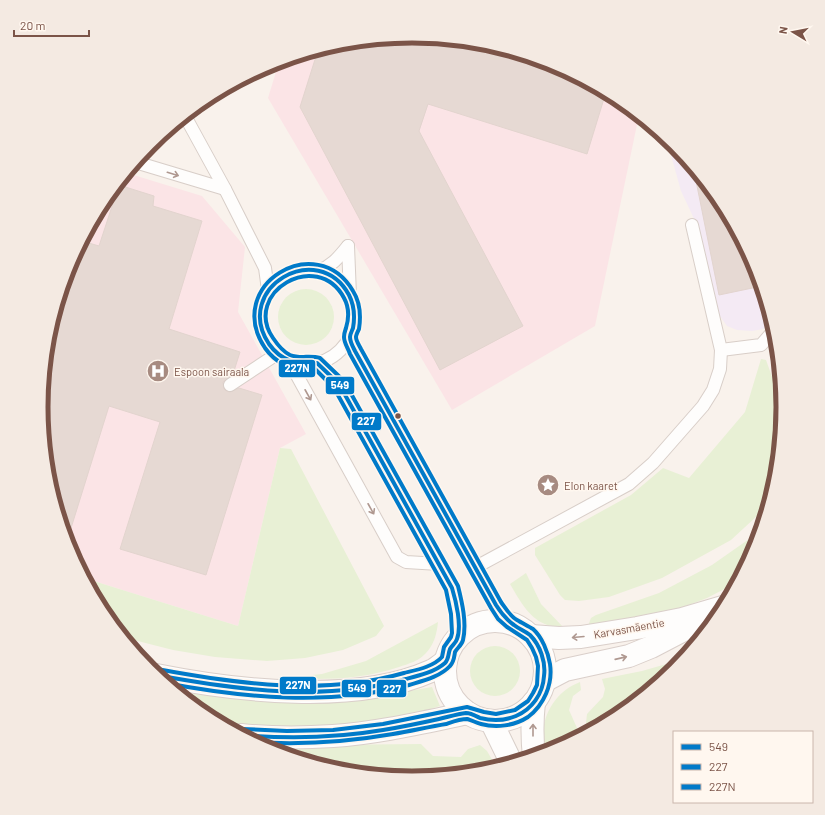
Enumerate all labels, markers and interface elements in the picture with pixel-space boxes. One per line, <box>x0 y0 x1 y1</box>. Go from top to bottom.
scale bar <box>14 12 89 38</box>
north arrow <box>773 12 813 52</box>
text: 20 m <box>20 18 46 32</box>
text: N <box>776 25 790 35</box>
one-way arrow <box>166 171 179 178</box>
hospital icon: Espoon sairaala <box>145 358 171 384</box>
line badge: 227N <box>278 359 316 378</box>
text: 227N <box>284 361 310 374</box>
place label: Espoon sairaala <box>174 365 249 378</box>
line badge: 549 <box>325 376 355 395</box>
text: 549 <box>331 378 349 391</box>
one-way arrow <box>305 389 312 401</box>
unlabelled marker <box>393 411 403 421</box>
line badge: 227 <box>351 412 382 431</box>
text: 227 <box>357 414 375 427</box>
place icon: Elon kaaret <box>535 472 561 498</box>
place label: Elon kaaret <box>564 479 618 492</box>
one-way arrow <box>367 503 375 515</box>
street label: Karvasmäentie <box>593 615 666 641</box>
one-way arrow <box>572 633 585 640</box>
one-way arrow <box>614 653 627 661</box>
line badge: 227N <box>279 676 317 695</box>
text: 227N <box>285 678 311 691</box>
line badge: 549 <box>341 679 372 698</box>
line badge: 227 <box>376 679 407 698</box>
text: 549 <box>348 681 366 694</box>
text: 227 <box>383 682 401 695</box>
one-way arrow <box>529 724 537 737</box>
legend <box>673 731 813 803</box>
text: 549 <box>709 739 728 753</box>
text: 227 <box>709 759 728 773</box>
text: 227N <box>709 779 736 793</box>

